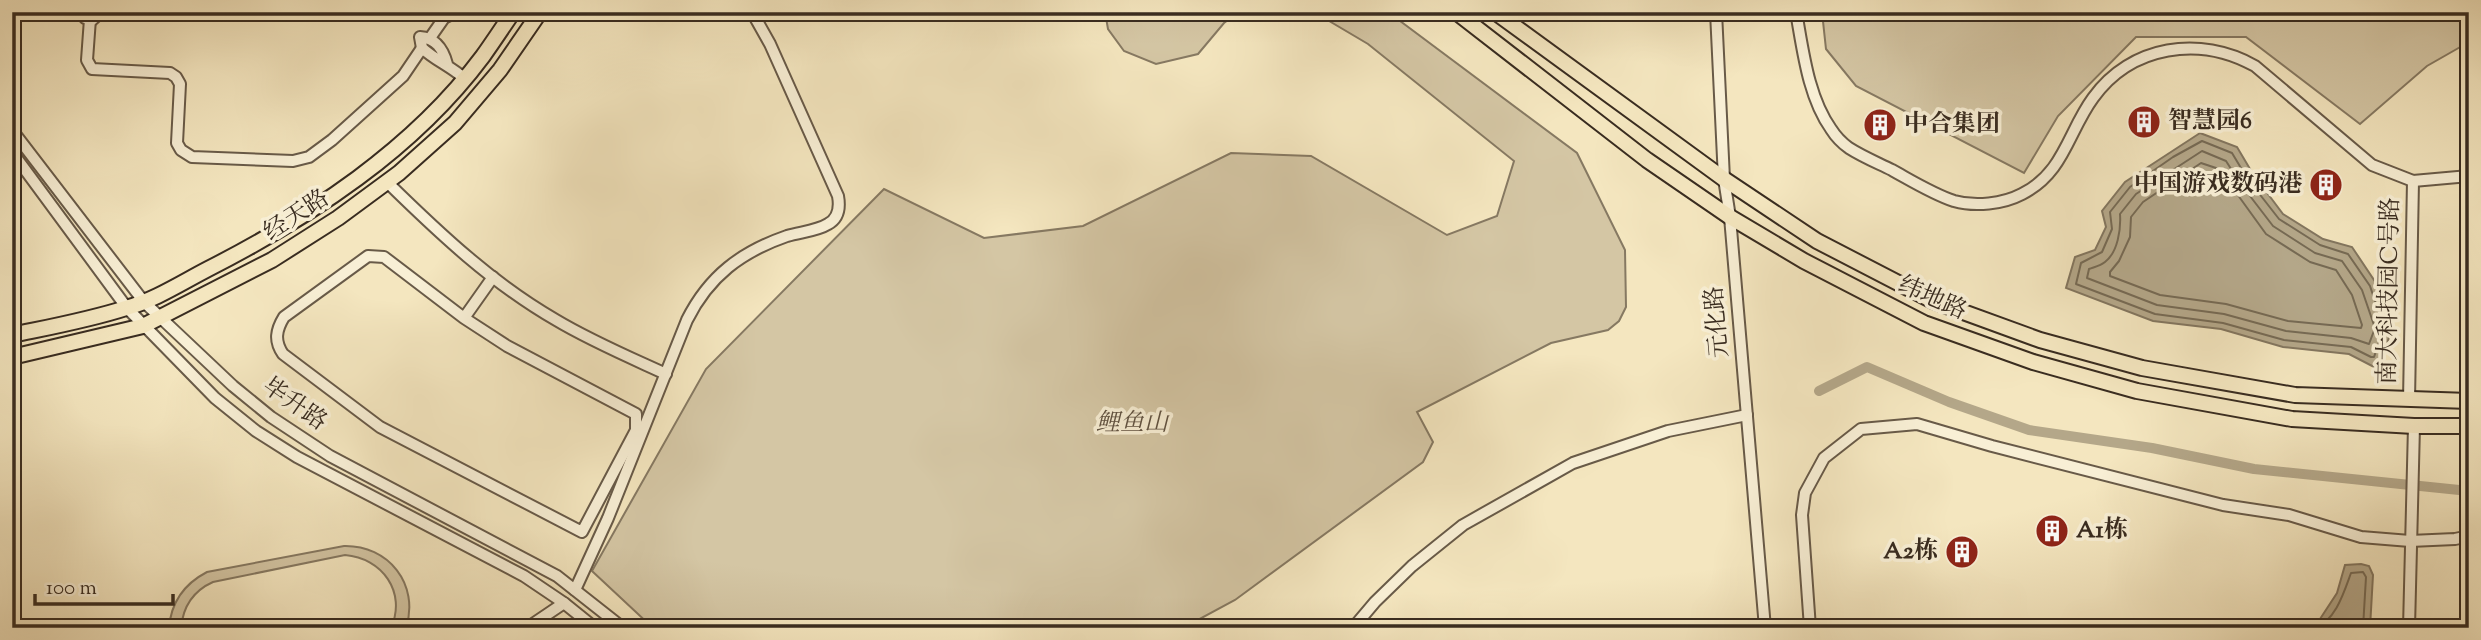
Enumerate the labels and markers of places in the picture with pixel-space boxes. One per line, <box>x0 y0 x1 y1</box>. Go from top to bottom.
building icon: 智慧园6 <box>2125 103 2163 141</box>
place label: 智慧园6 <box>2168 105 2252 139</box>
building icon: 中合集团 <box>1861 106 1899 144</box>
place label: 中合集团 <box>1904 108 2000 142</box>
building icon: 中国游戏数码港 <box>2307 166 2345 204</box>
place label: 中国游戏数码港 <box>2134 168 2302 202</box>
building icon: A1栋 <box>2033 512 2071 550</box>
place label: A1栋 <box>2076 514 2128 548</box>
building icon: A2栋 <box>1943 533 1981 571</box>
place label: A2栋 <box>1883 535 1938 569</box>

